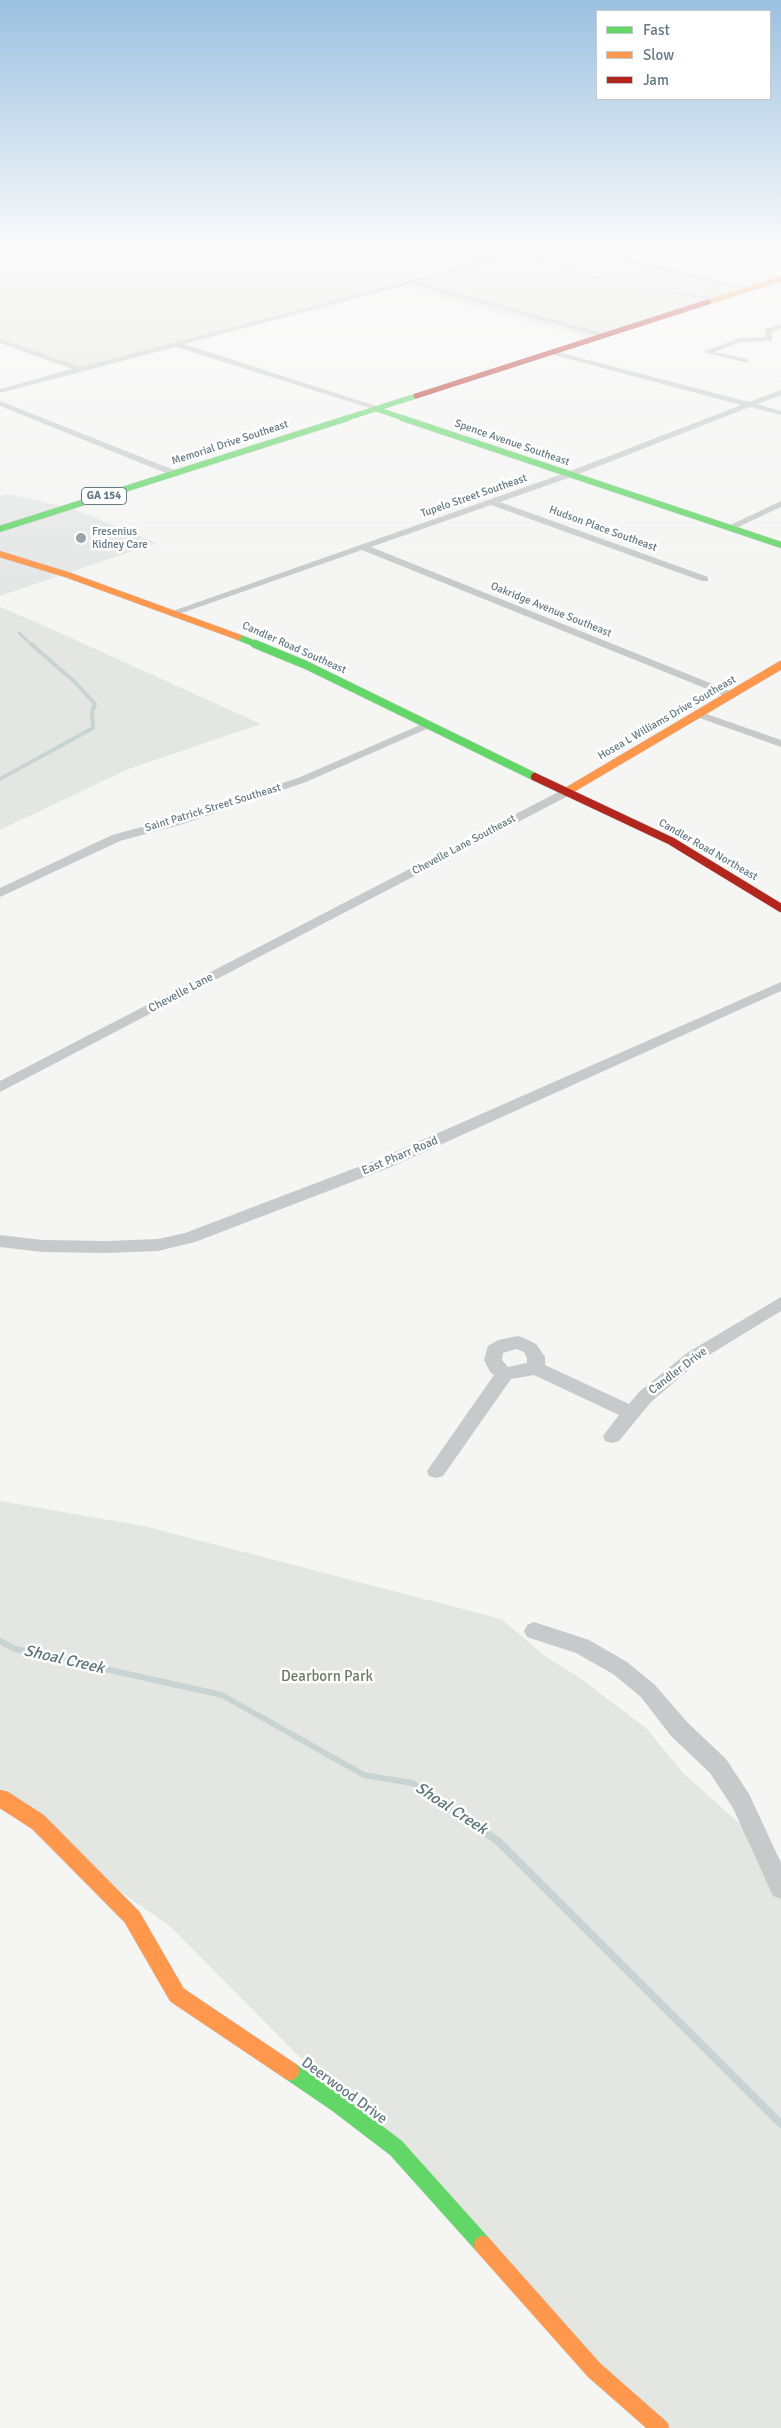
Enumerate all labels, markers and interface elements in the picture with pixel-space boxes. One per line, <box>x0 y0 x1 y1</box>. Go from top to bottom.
legend <box>596 10 771 100</box>
text: Fast <box>643 21 670 39</box>
text: Slow <box>643 46 674 64</box>
text: Jam <box>643 71 669 89</box>
street label: Spence Avenue Southeast <box>453 417 571 469</box>
street label: Memorial Drive Southeast <box>170 418 290 468</box>
street label: Tupelo Street Southeast <box>419 472 529 520</box>
road number: GA 154 <box>82 488 126 504</box>
street label: Hudson Place Southeast <box>547 503 659 555</box>
place label: Fresenius Kidney Care <box>92 525 148 551</box>
marker: Fresenius Kidney Care <box>74 531 88 545</box>
street label: Oakridge Avenue Southeast <box>489 580 613 640</box>
street label: Candler Road Southeast <box>240 619 348 677</box>
street label: Hosea L Williams Drive Southeast <box>596 673 738 763</box>
street label: Saint Patrick Street Southeast <box>144 781 282 835</box>
street label: Chevelle Lane Southeast <box>410 812 518 878</box>
street label: Candler Road Northeast <box>656 816 760 884</box>
street label: Chevelle Lane <box>146 970 216 1016</box>
street label: East Pharr Road <box>360 1133 440 1179</box>
street label: Candler Drive <box>646 1344 710 1398</box>
water label: Shoal Creek <box>22 1641 106 1679</box>
park label: Dearborn Park <box>281 1668 373 1686</box>
water label: Shoal Creek <box>412 1779 490 1839</box>
street label: Deerwood Drive <box>298 2054 390 2128</box>

